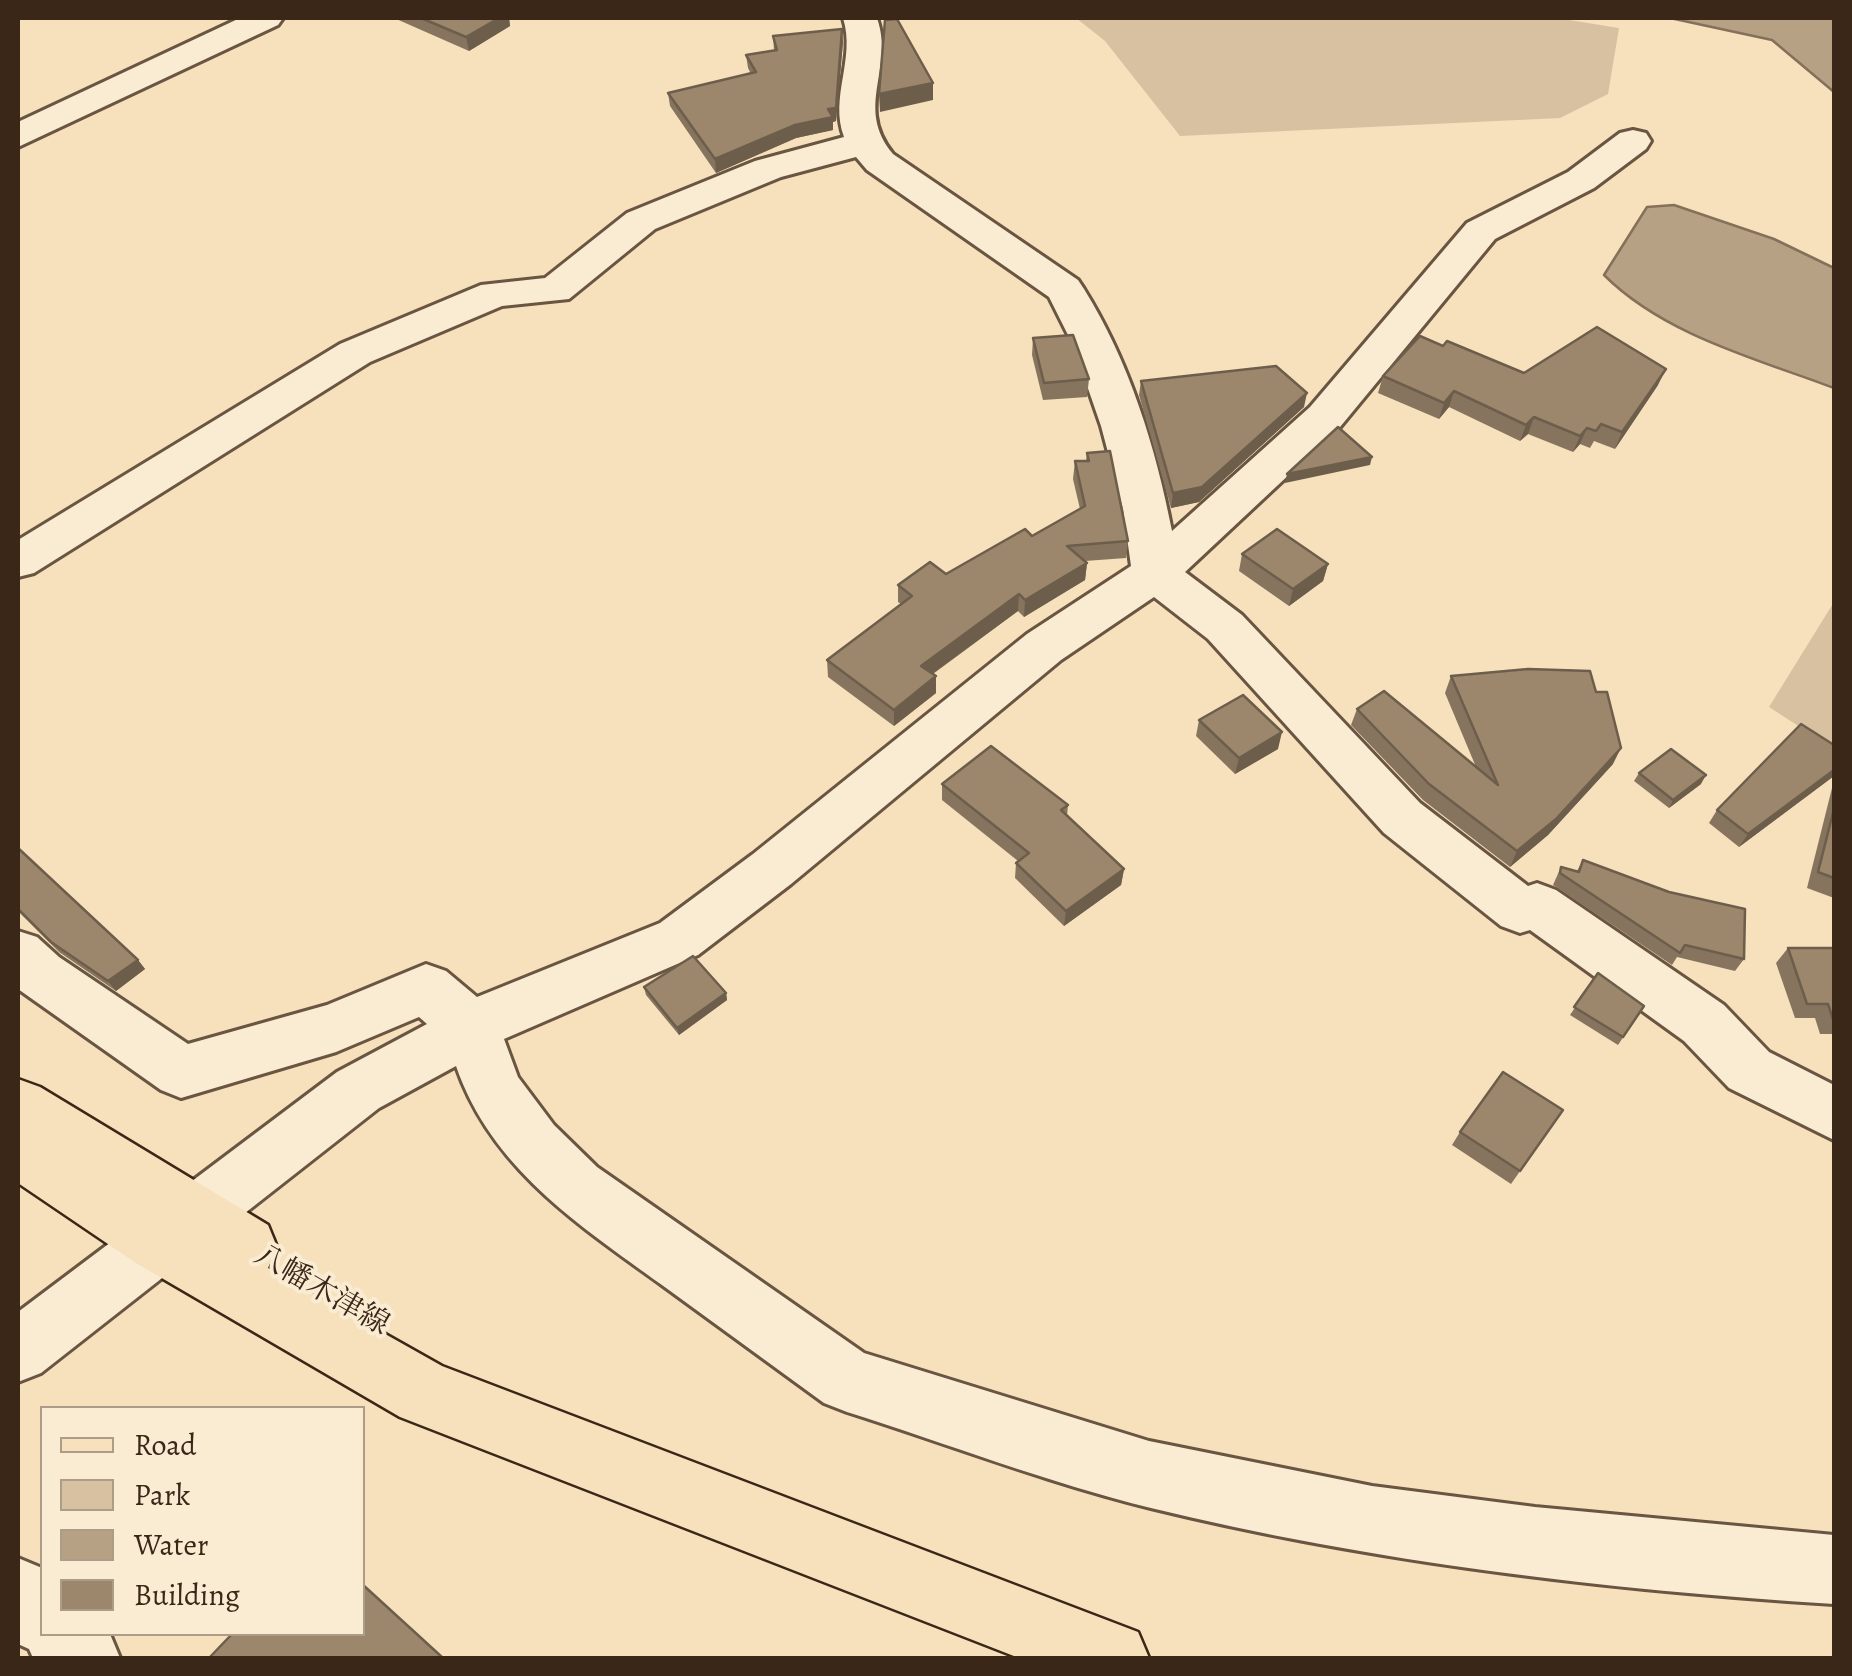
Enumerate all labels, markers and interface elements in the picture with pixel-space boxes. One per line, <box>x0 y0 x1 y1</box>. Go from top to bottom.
street label: 八幡木津線 <box>247 1238 395 1344</box>
legend <box>40 1406 365 1636</box>
text: Road <box>134 1425 196 1465</box>
text: Park <box>134 1475 190 1515</box>
text: Water <box>134 1525 208 1565</box>
text: Building <box>134 1575 240 1615</box>

